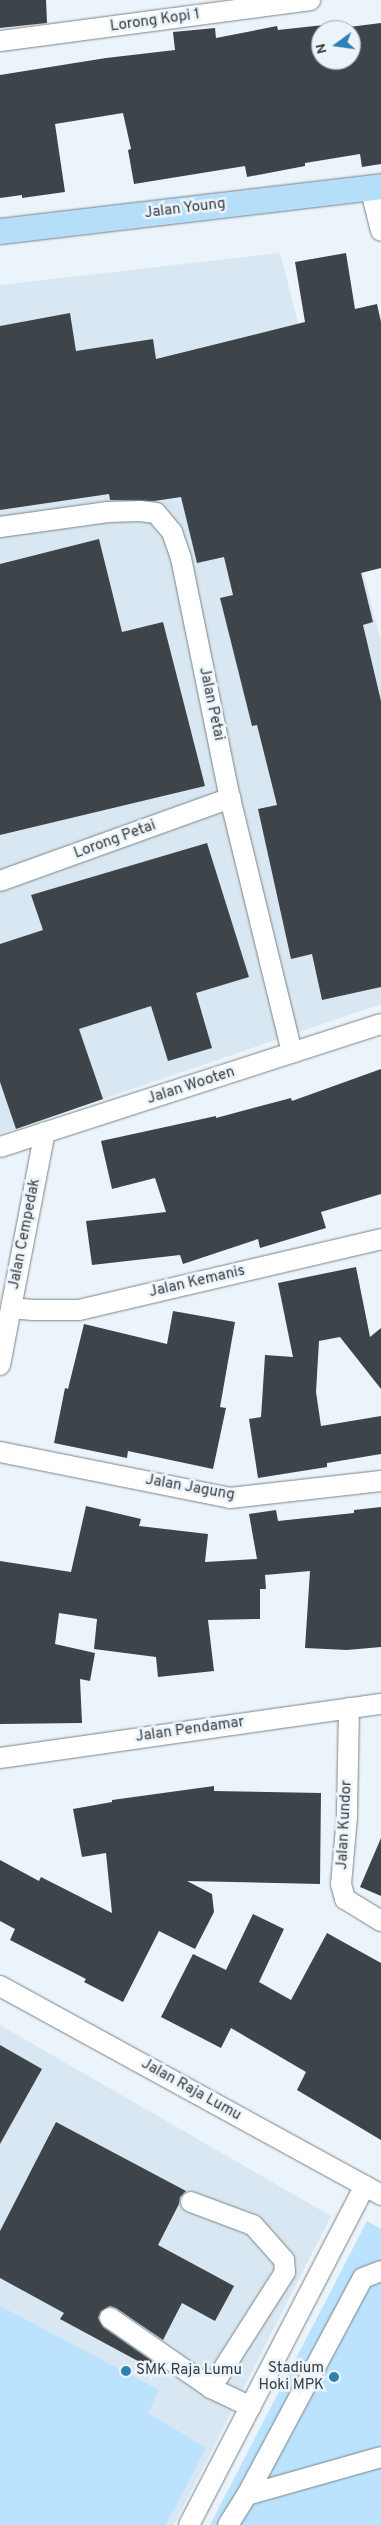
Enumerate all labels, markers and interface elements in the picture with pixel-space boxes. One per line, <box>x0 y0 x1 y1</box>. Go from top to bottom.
street label: Lorong Kopi 1 <box>109 6 201 36</box>
north arrow <box>311 20 361 70</box>
text: N <box>312 42 331 55</box>
street label: Jalan Young <box>143 195 227 223</box>
street label: Jalan Petai <box>194 666 228 742</box>
street label: Lorong Petai <box>72 817 158 863</box>
street label: Jalan Wooten <box>145 1063 237 1109</box>
street label: Jalan Cempedak <box>5 1177 45 1291</box>
street label: Jalan Kemanis <box>147 1262 247 1302</box>
street label: Jalan Jagung <box>144 1471 236 1505</box>
street label: Jalan Pendamar <box>134 1713 246 1747</box>
street label: Jalan Kundor <box>334 1780 356 1870</box>
street label: Jalan Raja Lumu <box>138 2055 244 2125</box>
place label: Stadium Hoki MPK <box>258 2359 324 2394</box>
place label: SMK Raja Lumu <box>136 2362 242 2380</box>
marker: SMK Raja Lumu <box>120 2365 132 2377</box>
marker: Stadium Hoki MPK <box>328 2371 340 2383</box>

